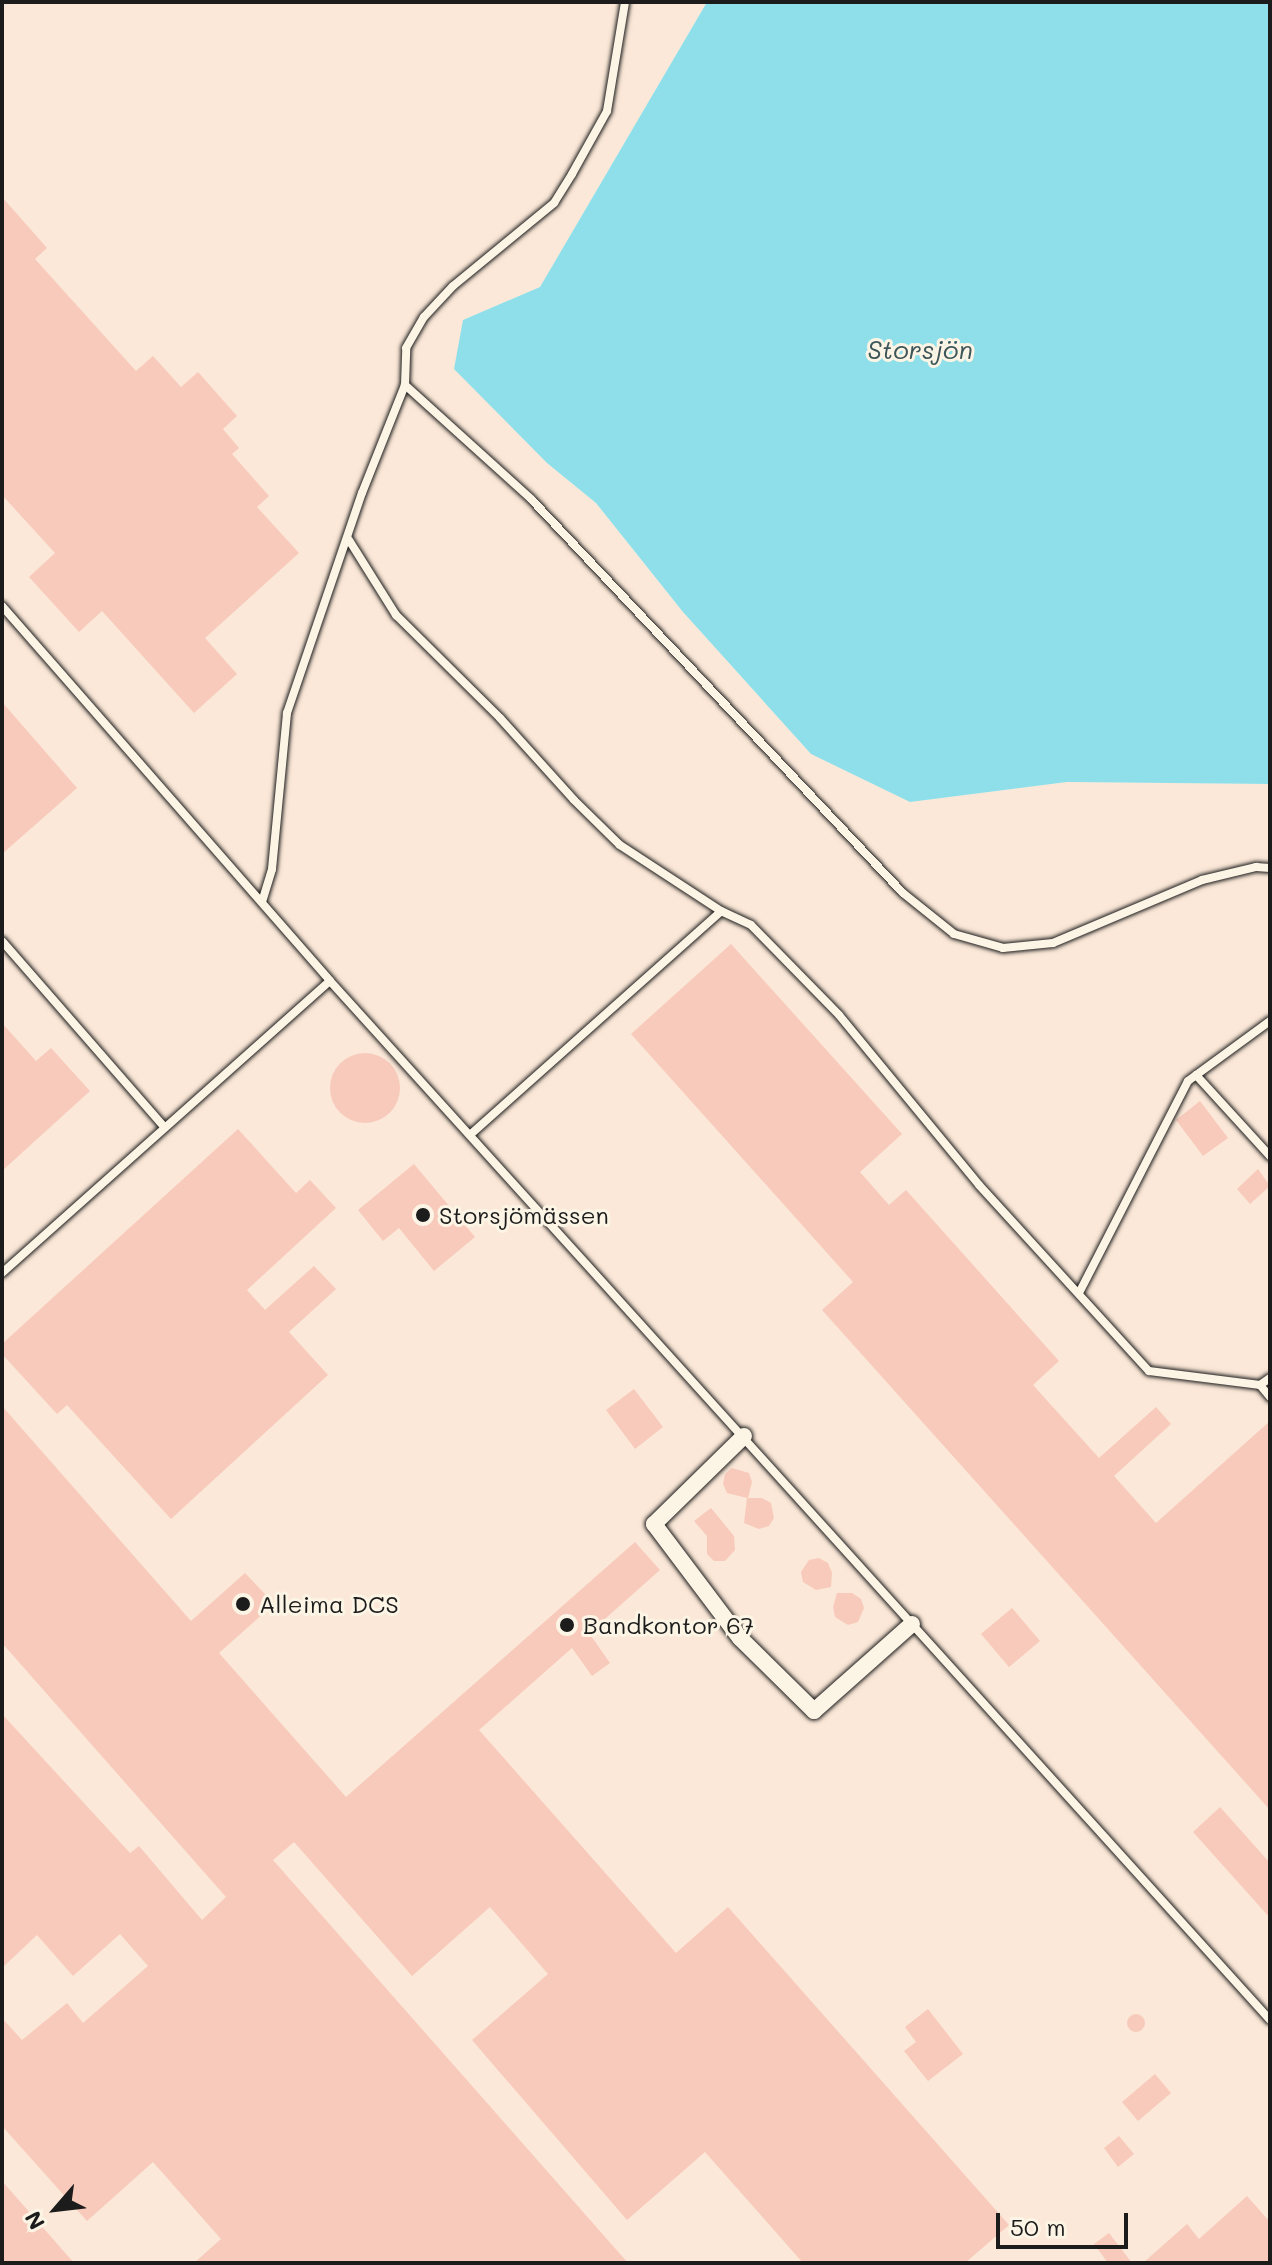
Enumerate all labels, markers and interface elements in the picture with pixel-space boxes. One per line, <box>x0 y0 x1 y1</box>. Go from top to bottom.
water label: Storsjön <box>867 334 973 366</box>
place label: Storsjömässen <box>439 1201 609 1229</box>
marker: Storsjömässen <box>414 1206 432 1224</box>
place label: Alleima DCS <box>259 1590 399 1618</box>
marker: Alleima DCS <box>234 1595 252 1613</box>
place label: Bandkontor 67 <box>583 1611 754 1639</box>
marker: Bandkontor 67 <box>558 1616 576 1634</box>
north arrow <box>16 2169 96 2249</box>
scale bar <box>1000 2197 1132 2247</box>
text: N <box>18 2206 51 2235</box>
text: 50 m <box>1010 2211 1066 2242</box>

